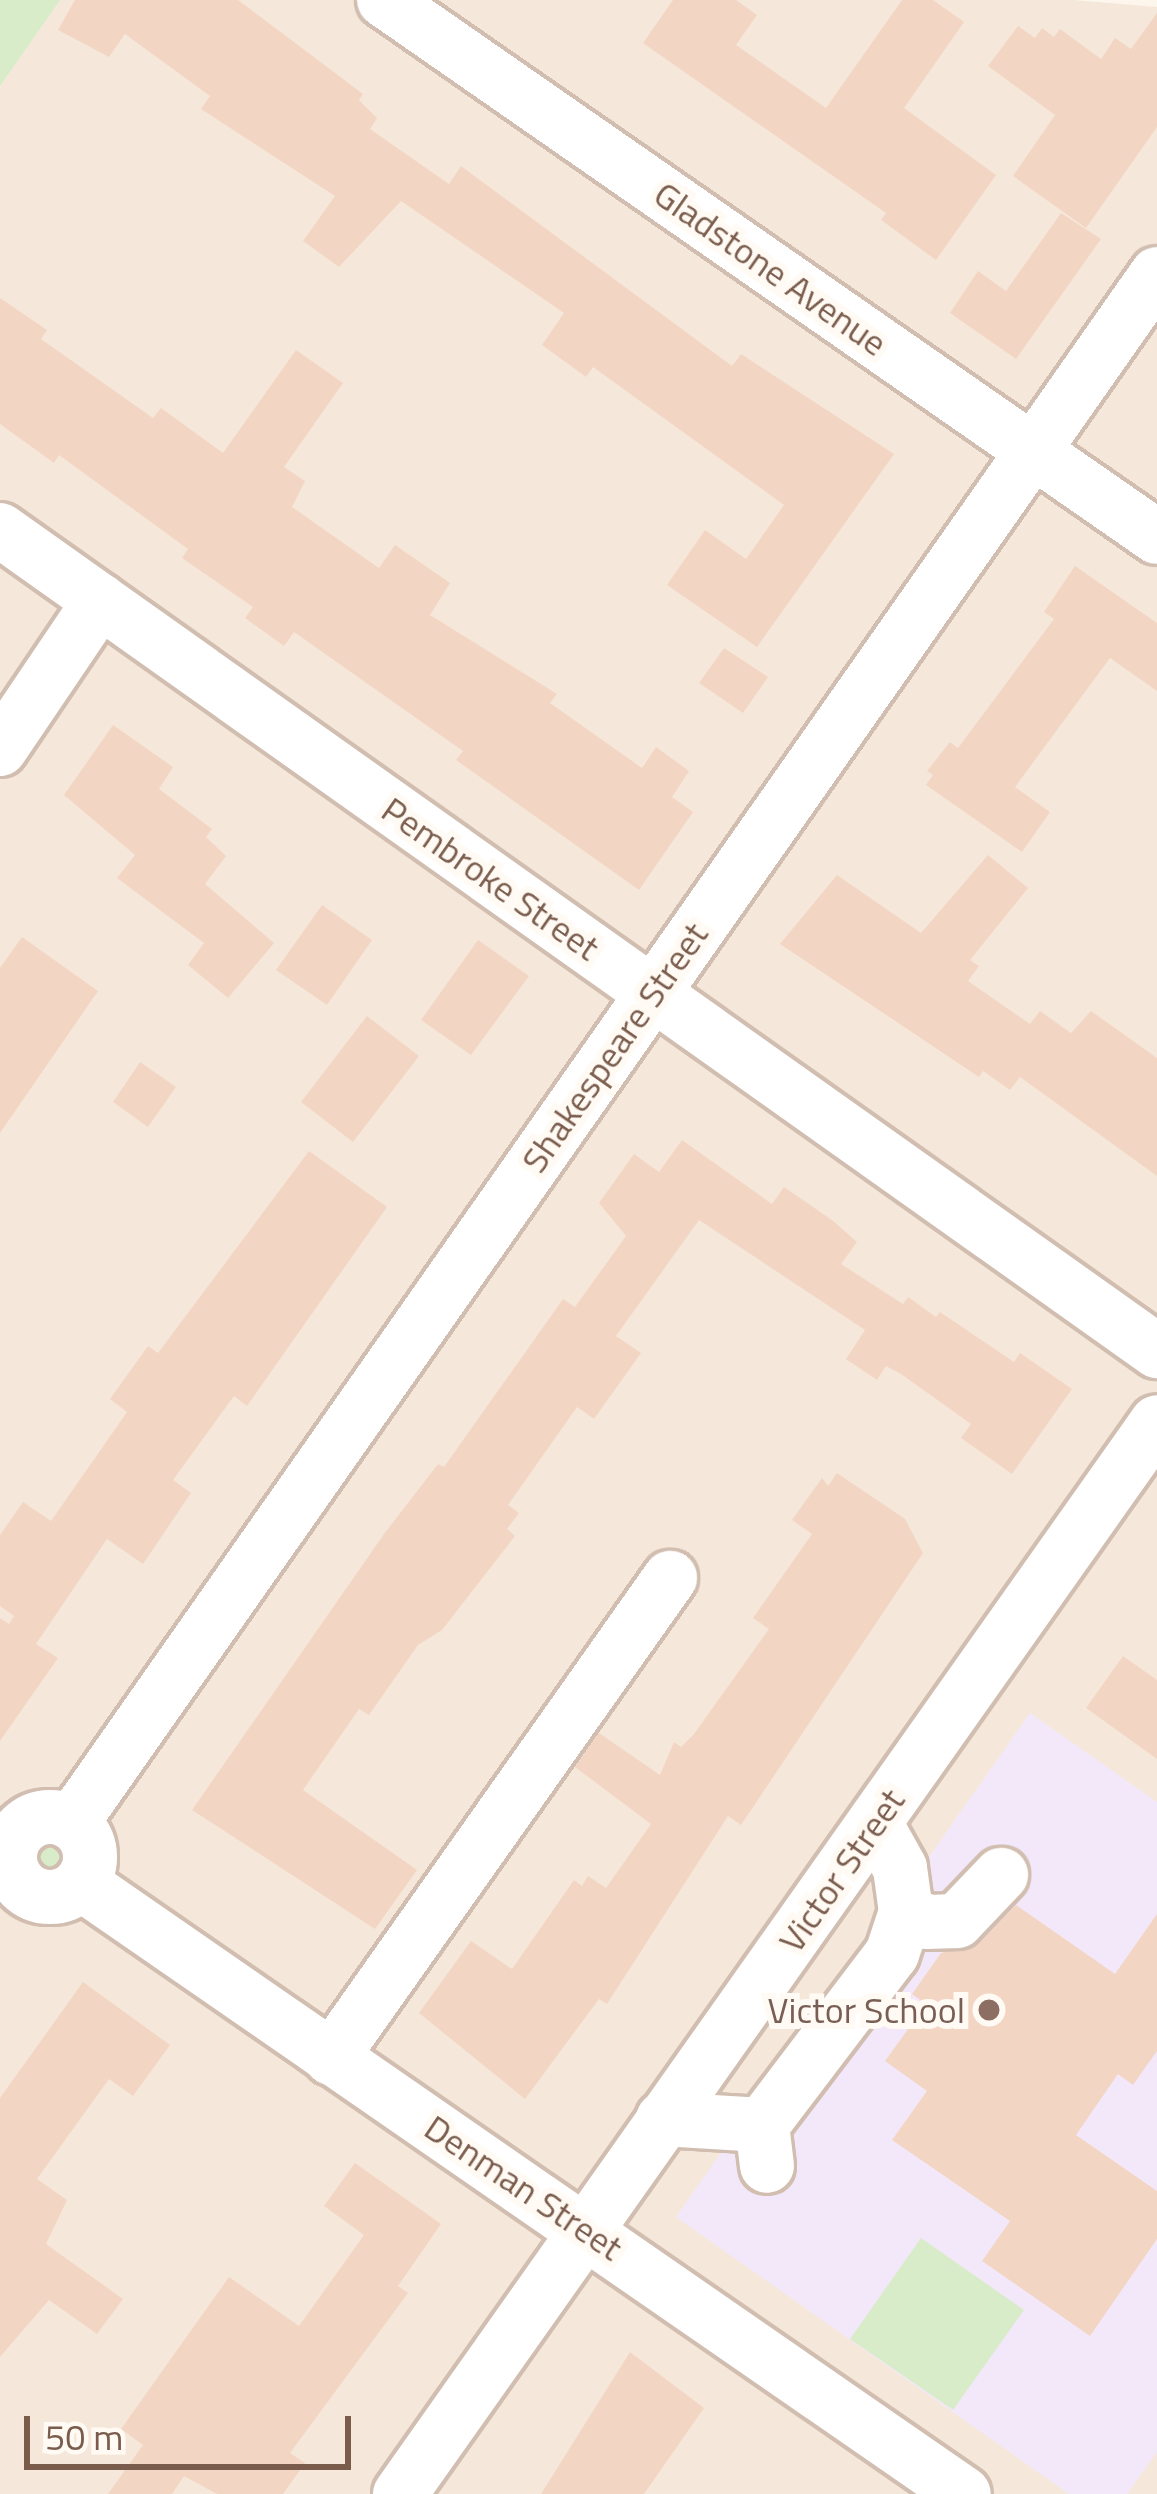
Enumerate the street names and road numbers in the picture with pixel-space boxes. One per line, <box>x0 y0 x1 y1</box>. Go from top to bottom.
street label: Gladstone Avenue <box>646 172 896 364</box>
street label: Pembroke Street <box>374 787 608 969</box>
street label: Shakespeare Street <box>512 914 716 1180</box>
street label: Victor Street <box>769 1780 913 1960</box>
street label: Denman Street <box>417 2105 631 2269</box>

